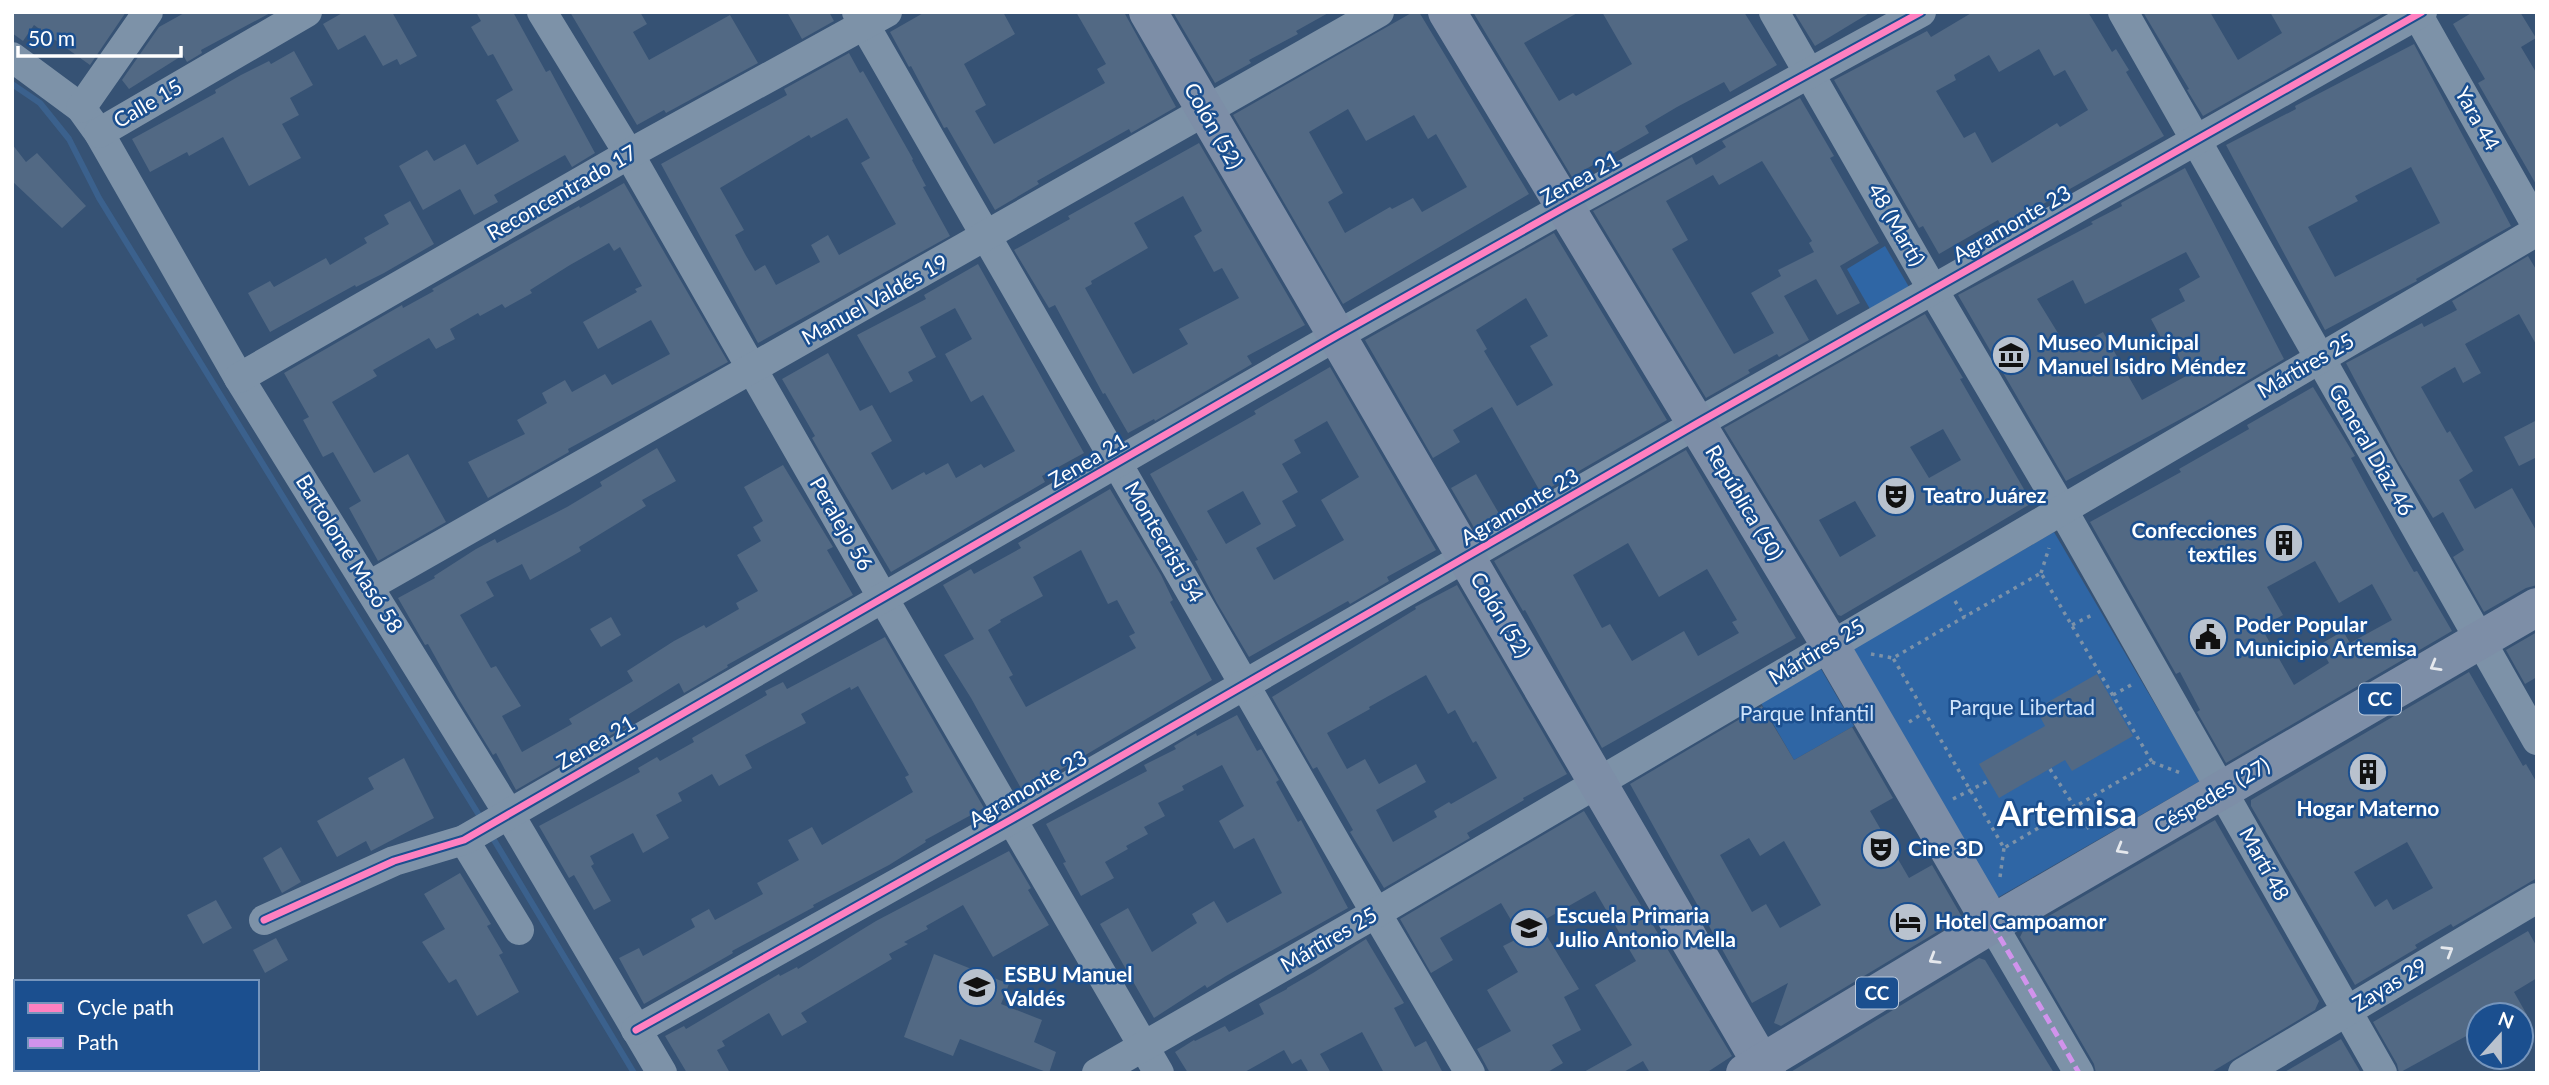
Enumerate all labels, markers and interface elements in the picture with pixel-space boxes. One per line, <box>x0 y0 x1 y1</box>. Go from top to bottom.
scale bar <box>18 14 180 58</box>
text: 50 m <box>28 25 75 50</box>
street label: Calle 15 <box>108 73 186 132</box>
street label: Colón (52) <box>1180 78 1249 173</box>
street label: Yara 44 <box>2451 82 2506 154</box>
street label: Reconcentrado 17 <box>482 139 640 245</box>
street label: Zenea 21 <box>1536 146 1623 210</box>
street label: 48 (Martí) <box>1864 179 1931 270</box>
street label: Agramonte 23 <box>1948 179 2075 267</box>
street label: Manuel Valdés 19 <box>797 248 952 349</box>
street label: Mártires 25 <box>2253 327 2358 402</box>
place label: Museo Municipal Manuel Isidro Méndez <box>2038 329 2246 378</box>
museum icon: Museo Municipal Manuel Isidro Méndez <box>1990 334 2032 376</box>
street label: General Díaz 46 <box>2325 379 2420 520</box>
street label: Zenea 21 <box>1044 427 1131 492</box>
street label: República (50) <box>1701 440 1790 564</box>
street label: Agramonte 23 <box>1456 462 1583 550</box>
street label: Bartolomé Masó 58 <box>291 469 409 637</box>
street label: Peralejo 56 <box>806 472 879 574</box>
theatre icon: Teatro Juárez <box>1875 475 1917 517</box>
street label: Montecristi 54 <box>1121 476 1210 606</box>
place label: Teatro Juárez <box>1923 482 2047 507</box>
place label: Confecciones textiles <box>2131 517 2257 566</box>
building icon: Confecciones textiles <box>2263 522 2305 564</box>
street label: Colón (52) <box>1466 567 1537 661</box>
place label: Poder Popular Municipio Artemisa <box>2235 611 2417 660</box>
street label: Mártires 25 <box>1764 612 1869 689</box>
public building icon: Poder Popular Municipio Artemisa <box>2187 616 2229 658</box>
one-way arrow <box>2430 658 2443 671</box>
road number: CC <box>2359 684 2401 714</box>
park label: Parque Libertad <box>1949 694 2095 719</box>
park label: Parque Infantil <box>1740 700 1874 725</box>
street label: Zenea 21 <box>552 709 639 774</box>
street label: Agramonte 23 <box>964 744 1091 832</box>
street label: Céspedes (27) <box>2149 751 2274 838</box>
building icon: Hogar Materno <box>2347 751 2389 793</box>
district label: Artemisa <box>1996 791 2137 833</box>
place label: Hogar Materno <box>2297 795 2439 820</box>
street label: Martí 48 <box>2235 822 2296 904</box>
theatre icon: Cine 3D <box>1860 828 1902 870</box>
place label: Cine 3D <box>1908 835 1984 860</box>
one-way arrow <box>2116 841 2129 854</box>
street label: Mártires 25 <box>1276 901 1381 976</box>
hotel icon: Hotel Campoamor <box>1887 901 1929 943</box>
place label: Escuela Primaria Julio Antonio Mella <box>1556 902 1736 951</box>
school or university icon: Escuela Primaria Julio Antonio Mella <box>1508 907 1550 949</box>
place label: Hotel Campoamor <box>1935 908 2106 933</box>
one-way arrow <box>2440 946 2453 959</box>
one-way arrow <box>1928 951 1941 964</box>
street label: Zayas 29 <box>2347 952 2431 1016</box>
place label: ESBU Manuel Valdés <box>1003 961 1132 1010</box>
school or university icon: ESBU Manuel Valdés <box>956 966 998 1008</box>
road number: CC <box>1856 978 1898 1009</box>
legend <box>14 980 259 1071</box>
text: Cycle path <box>77 994 174 1019</box>
north arrow <box>2465 1001 2535 1071</box>
text: N <box>2495 1006 2517 1033</box>
text: Path <box>77 1029 119 1054</box>

